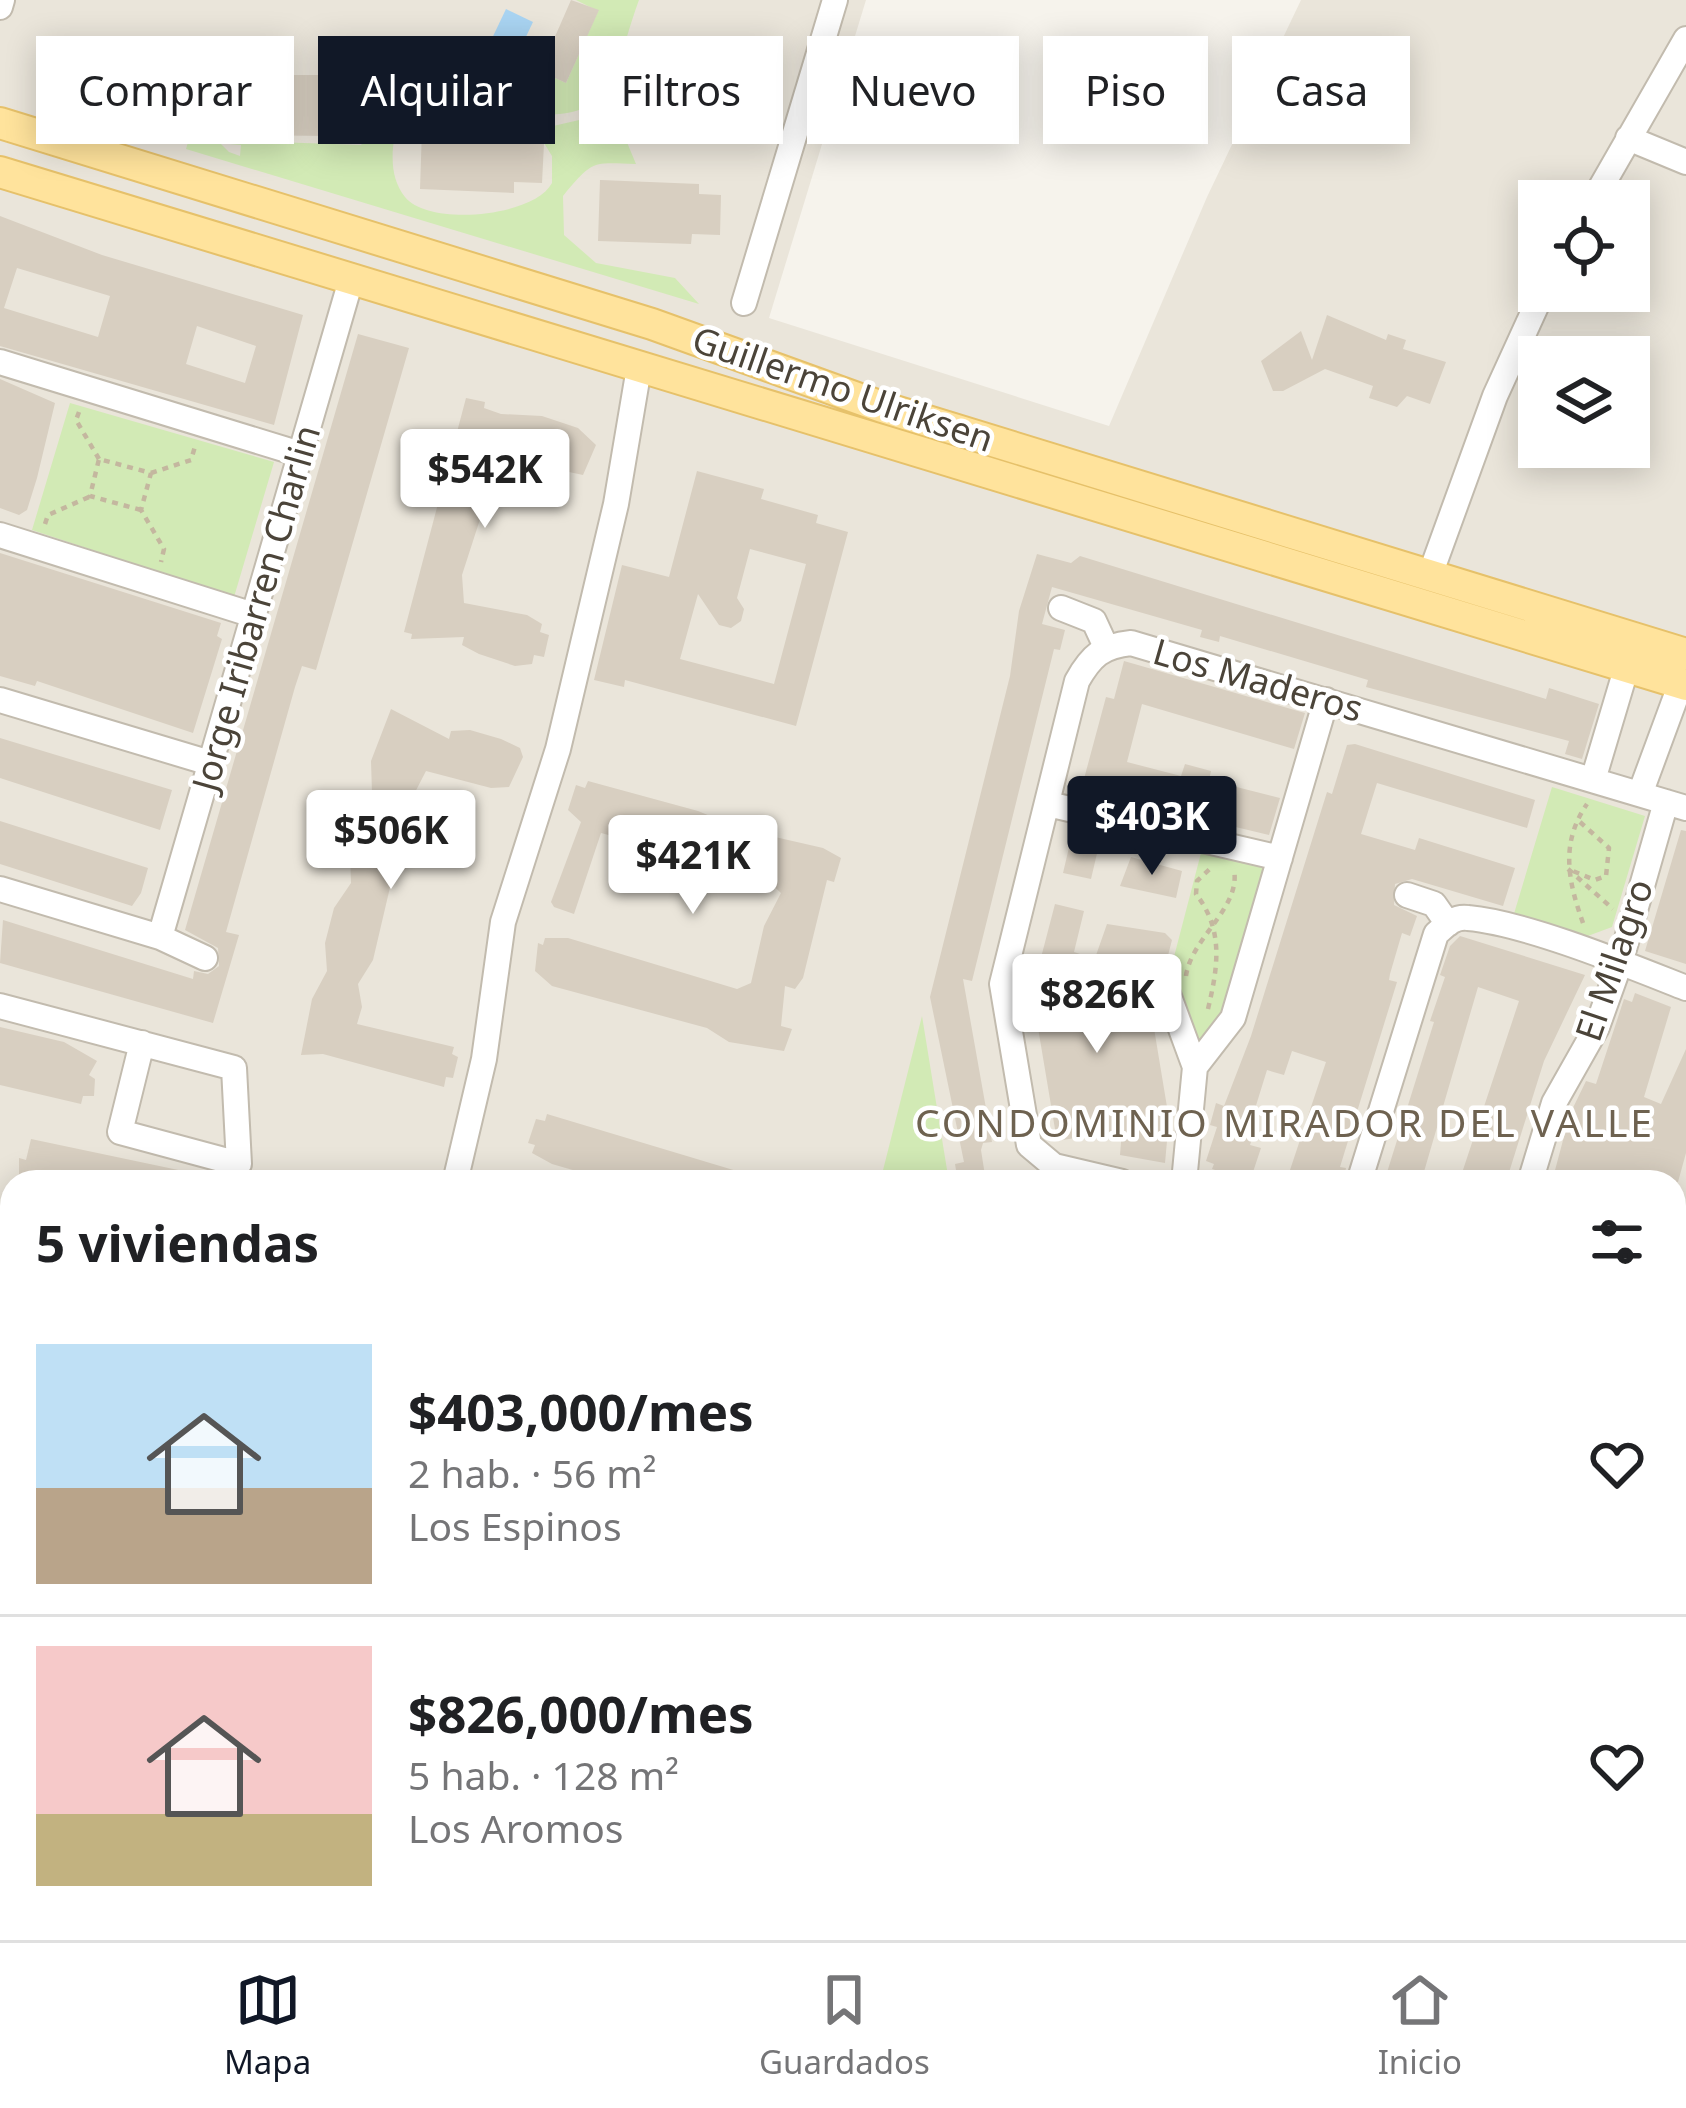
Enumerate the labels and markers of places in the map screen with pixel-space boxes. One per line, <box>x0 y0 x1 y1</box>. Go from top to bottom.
pin: $542K <box>401 429 569 531</box>
pin: $403K <box>1068 776 1236 878</box>
pin: $506K <box>307 790 475 892</box>
pin: $421K <box>609 815 777 917</box>
pin: $826K <box>1013 954 1181 1056</box>

